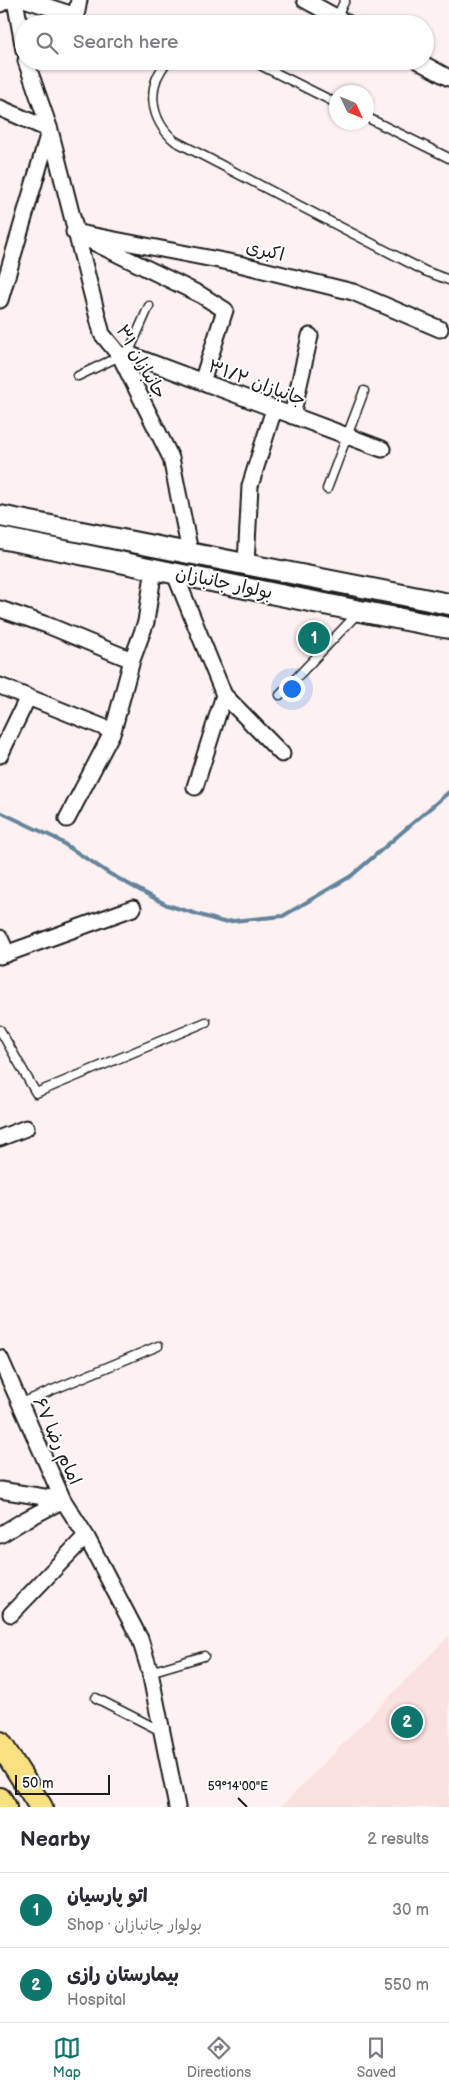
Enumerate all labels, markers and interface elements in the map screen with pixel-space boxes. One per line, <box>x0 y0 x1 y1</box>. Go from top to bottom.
search box <box>15 15 434 70</box>
icon: search <box>33 29 61 57</box>
text: Search here <box>73 31 178 54</box>
north arrow <box>329 85 374 130</box>
street label: اکبری <box>244 236 286 266</box>
street label: جانبازان ۳۱ <box>111 321 171 403</box>
street label: جانبازان ۳۱/۲ <box>205 356 309 410</box>
street label: بولوار جانبازان <box>173 562 274 604</box>
pin: 1 <box>298 619 330 657</box>
your location <box>279 676 305 702</box>
street label: امام رضا ۶۷ <box>26 1394 86 1489</box>
pin: 2 <box>391 1703 423 1741</box>
scale bar <box>15 1772 110 1795</box>
text: 50 m <box>22 1775 54 1792</box>
text: 59°14'00"E <box>208 1779 268 1794</box>
text: Nearby <box>20 1827 90 1852</box>
text: 2 results <box>367 1830 429 1849</box>
text: اتو پارسیان <box>67 1885 148 1908</box>
text: 1 <box>33 1901 39 1920</box>
text: 30 m <box>392 1901 429 1920</box>
text: Shop · بولوار جانبازان <box>67 1916 202 1935</box>
text: بیمارستان رازی <box>67 1964 179 1987</box>
text: 2 <box>31 1976 41 1995</box>
text: 550 m <box>384 1976 429 1995</box>
text: Hospital <box>67 1991 126 2010</box>
tab: Map <box>53 2034 81 2081</box>
tab: Directions <box>187 2034 251 2081</box>
tab: Saved <box>357 2034 396 2081</box>

